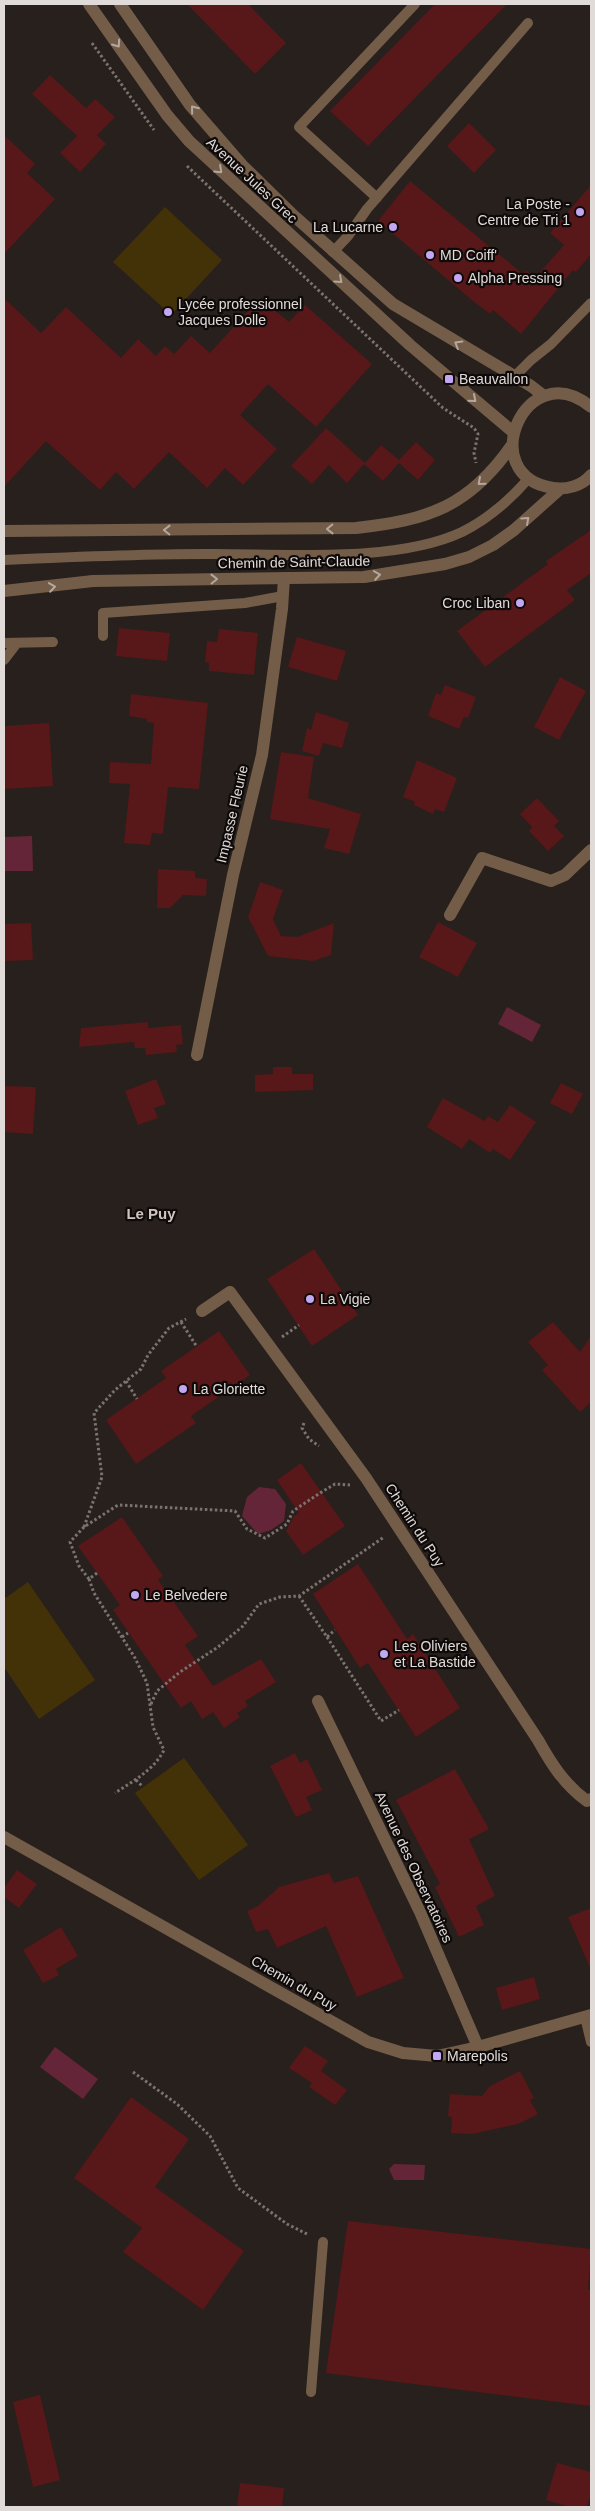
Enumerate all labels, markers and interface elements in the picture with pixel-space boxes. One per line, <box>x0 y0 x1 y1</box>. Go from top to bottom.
one-way arrow <box>111 38 120 47</box>
one-way arrow <box>191 106 200 115</box>
street label: Avenue Jules Grec <box>203 134 301 226</box>
one-way arrow <box>213 164 222 173</box>
place label: La Poste - Centre de Tri 1 <box>477 196 570 228</box>
marker: La Poste - Centre de Tri 1 <box>574 206 586 218</box>
place label: La Lucarne <box>313 219 383 235</box>
marker: La Lucarne <box>387 221 399 233</box>
place label: MD Coiff' <box>440 247 497 263</box>
marker: MD Coiff' <box>424 249 436 261</box>
place label: Alpha Pressing <box>468 270 562 286</box>
marker: Alpha Pressing <box>452 272 464 284</box>
one-way arrow <box>333 274 342 283</box>
place label: Lycée professionnel Jacques Dolle <box>178 296 302 328</box>
marker: Lycée professionnel Jacques Dolle <box>162 306 174 318</box>
one-way arrow <box>455 340 464 350</box>
place label: Beauvallon <box>459 371 528 387</box>
marker: Beauvallon <box>443 373 455 385</box>
one-way arrow <box>468 393 477 402</box>
one-way arrow <box>477 476 486 485</box>
one-way arrow <box>520 517 529 526</box>
one-way arrow <box>325 524 333 534</box>
one-way arrow <box>163 525 170 535</box>
street label: Chemin de Saint-Claude <box>218 553 371 571</box>
one-way arrow <box>372 571 381 581</box>
one-way arrow <box>211 574 219 584</box>
one-way arrow <box>48 582 57 592</box>
place label: Croc Liban <box>442 595 510 611</box>
marker: Croc Liban <box>514 597 526 609</box>
street label: Impasse Fleurie <box>213 763 251 864</box>
district label: Le Puy <box>126 1205 176 1222</box>
place label: La Vigie <box>320 1291 371 1307</box>
marker: La Vigie <box>304 1293 316 1305</box>
place label: La Gloriette <box>193 1381 266 1397</box>
marker: La Gloriette <box>177 1383 189 1395</box>
street label: Chemin du Puy <box>382 1481 448 1569</box>
place label: Le Belvedere <box>145 1587 228 1603</box>
marker: Le Belvedere <box>129 1589 141 1601</box>
place label: Les Oliviers et La Bastide <box>394 1638 476 1670</box>
marker: Les Oliviers et La Bastide <box>378 1648 390 1660</box>
street label: Avenue des Observatoires <box>372 1789 456 1945</box>
street label: Chemin du Puy <box>249 1952 339 2014</box>
place label: Marepolis <box>447 2048 508 2064</box>
marker: Marepolis <box>431 2050 443 2062</box>

